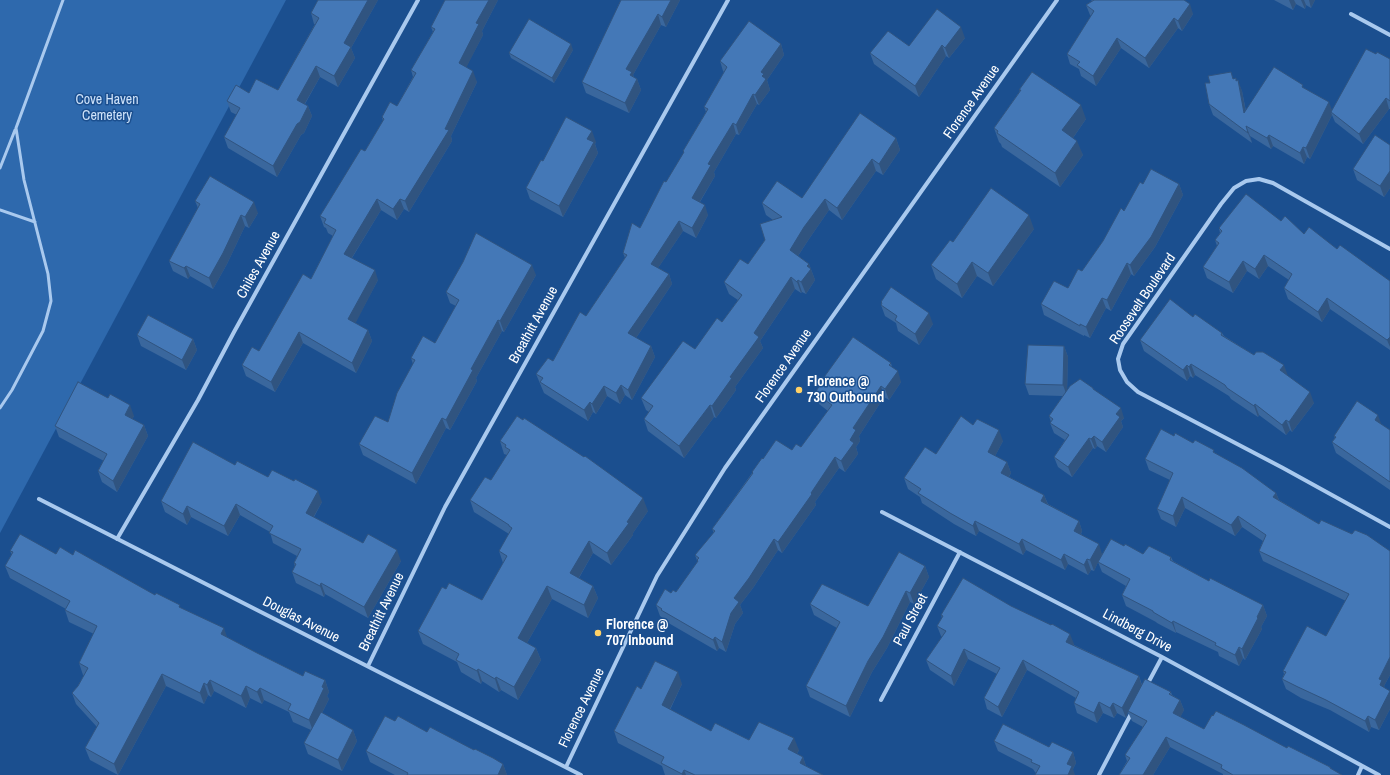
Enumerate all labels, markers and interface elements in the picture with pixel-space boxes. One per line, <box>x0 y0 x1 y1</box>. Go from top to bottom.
street label: Florence Avenue <box>940 62 1004 142</box>
park label: Cove Haven Cemetery <box>75 92 139 124</box>
street label: Chiles Avenue <box>234 228 284 302</box>
street label: Roosevelt Boulevard <box>1106 250 1180 348</box>
street label: Breathitt Avenue <box>506 284 562 366</box>
street label: Florence Avenue <box>752 326 816 406</box>
place label: Florence @ 730 Outbound <box>807 374 884 406</box>
marker: Florence @ 730 Outbound <box>794 385 804 395</box>
street label: Breathitt Avenue <box>356 570 408 654</box>
street label: Paul Street <box>890 591 932 649</box>
street label: Douglas Avenue <box>260 593 342 647</box>
street label: Lindberg Drive <box>1100 606 1174 656</box>
place label: Florence @ 707 Inbound <box>606 617 674 650</box>
marker: Florence @ 707 Inbound <box>593 628 603 638</box>
street label: Florence Avenue <box>555 665 609 751</box>

